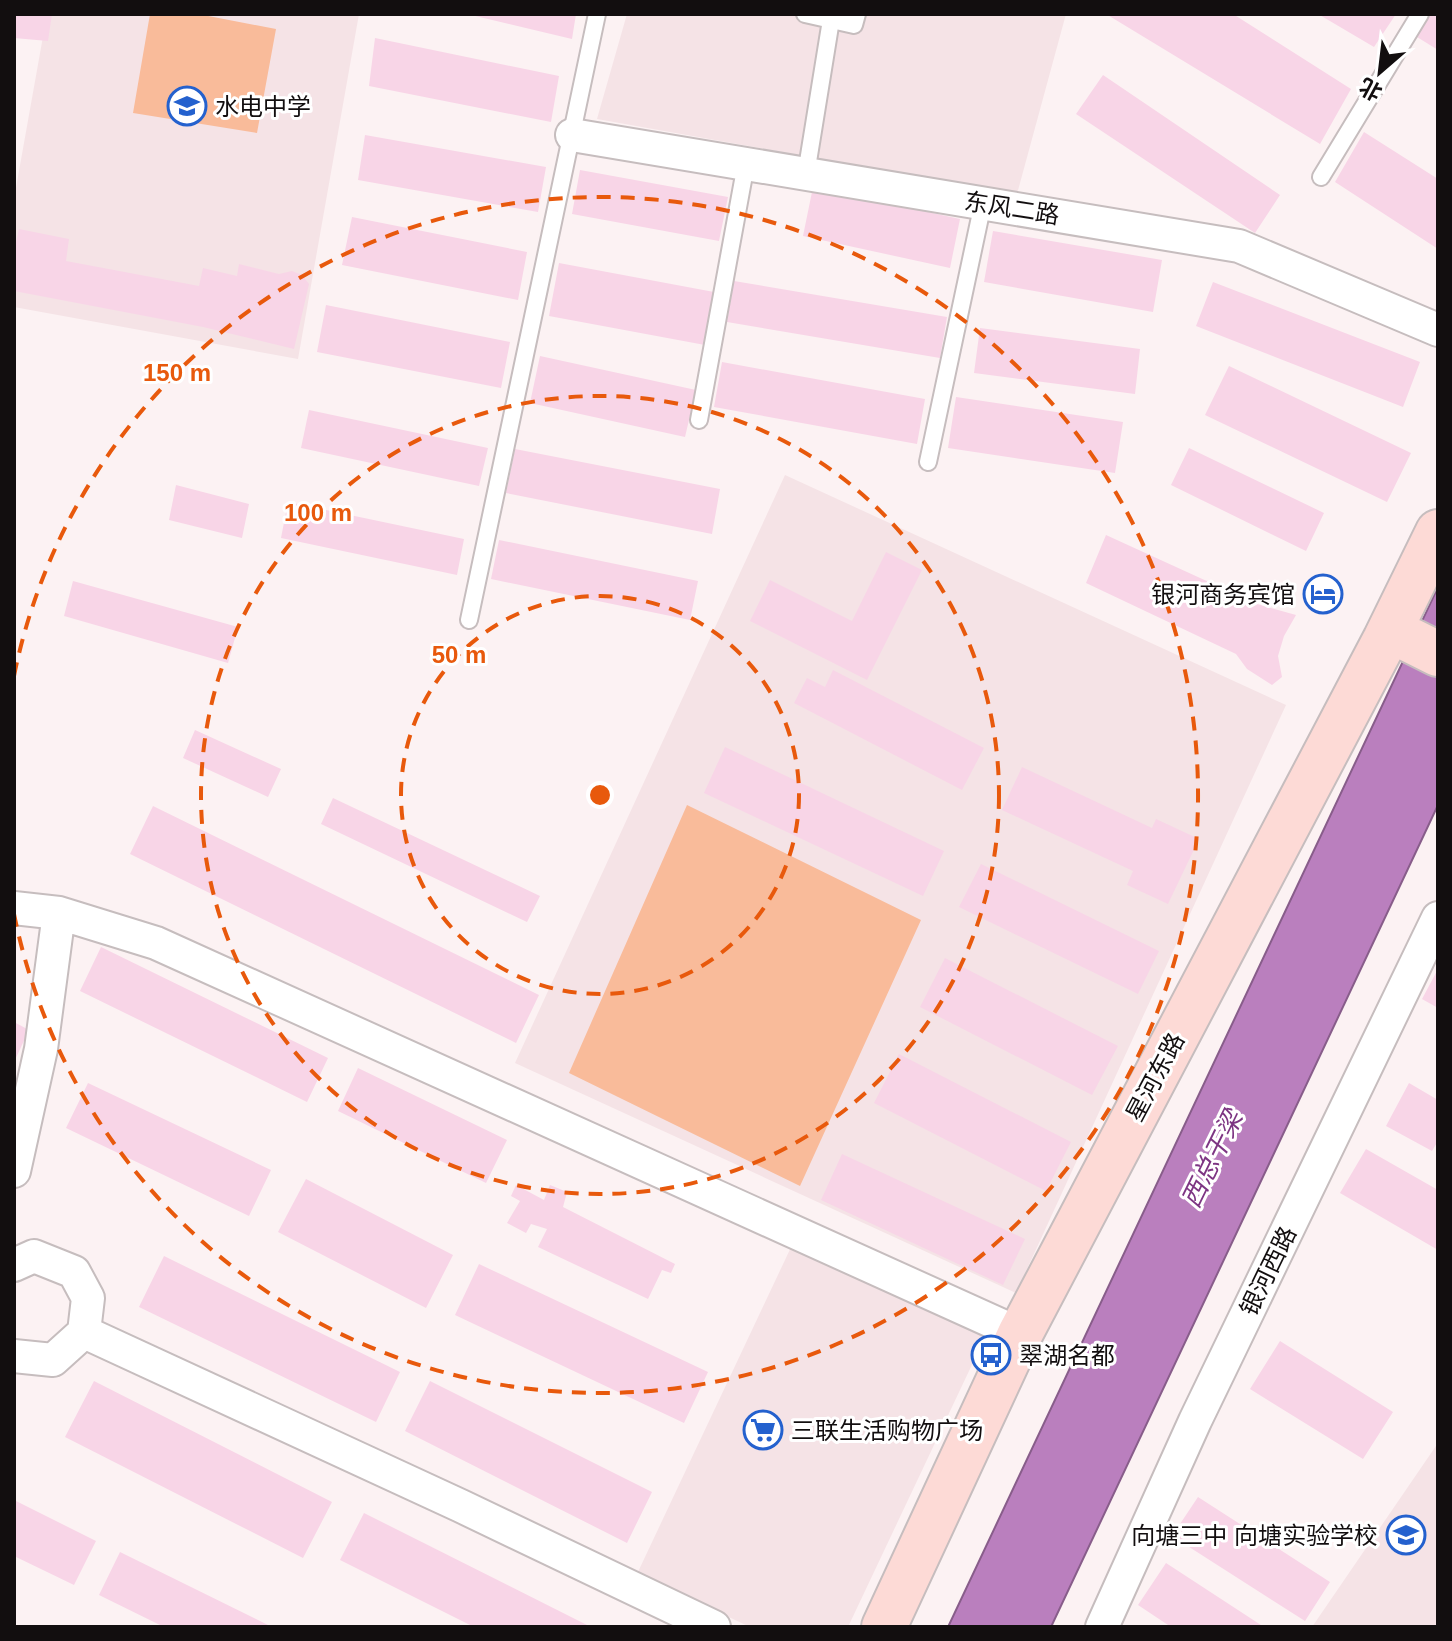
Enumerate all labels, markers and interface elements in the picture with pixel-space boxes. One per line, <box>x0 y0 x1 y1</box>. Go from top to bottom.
north arrow <box>1340 32 1420 112</box>
text: 北 <box>1355 73 1386 105</box>
school or university icon: 水电中学 <box>166 85 208 127</box>
place label: 水电中学 <box>215 93 311 120</box>
street label: 东风二路 <box>962 187 1062 229</box>
text: 150 m <box>143 359 211 386</box>
text: 100 m <box>284 499 352 526</box>
hotel icon: 银河商务宾馆 <box>1302 573 1344 615</box>
place label: 银河商务宾馆 <box>1151 581 1295 608</box>
text: 50 m <box>432 641 486 668</box>
centre of rings <box>586 781 614 809</box>
street label: 星河东路 <box>1121 1028 1189 1126</box>
water label: 西总干梁 <box>1176 1104 1249 1212</box>
street label: 银河西路 <box>1235 1222 1301 1320</box>
bus stop icon: 翠湖名都 <box>970 1334 1012 1376</box>
place label: 翠湖名都 <box>1019 1342 1115 1369</box>
supermarket icon: 三联生活购物广场 <box>742 1409 784 1451</box>
place label: 三联生活购物广场 <box>791 1417 983 1444</box>
school or university icon: 向塘三中 向塘实验学校 <box>1385 1514 1427 1556</box>
place label: 向塘三中 向塘实验学校 <box>1131 1522 1378 1549</box>

